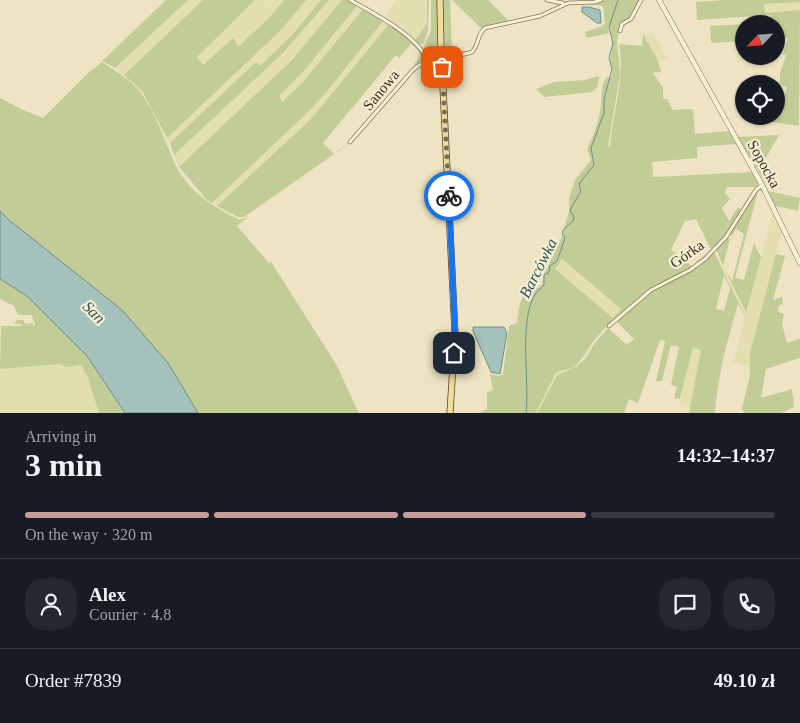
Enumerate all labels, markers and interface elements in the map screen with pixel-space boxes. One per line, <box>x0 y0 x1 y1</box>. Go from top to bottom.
north arrow <box>735 15 785 65</box>
map controls <box>735 15 785 125</box>
pin <box>421 46 463 88</box>
icon: bag <box>428 53 456 81</box>
street label: Sanowa <box>360 66 403 113</box>
button: locate <box>735 75 785 125</box>
street label: Sopocka <box>744 138 784 191</box>
courier <box>424 171 474 221</box>
icon: bike <box>435 182 463 210</box>
water label: Barcówka <box>516 236 560 300</box>
street label: Górka <box>667 237 707 271</box>
water label: San <box>80 298 108 326</box>
pin <box>433 332 475 374</box>
icon: home <box>440 339 468 367</box>
text: Arriving in <box>25 428 97 445</box>
text: 14:32–14:37 <box>677 445 775 466</box>
text: 3 min <box>25 447 102 483</box>
text: On the way · 320 m <box>25 526 153 543</box>
button: person <box>25 578 77 630</box>
button: chat <box>659 578 711 630</box>
button: phone <box>723 578 775 630</box>
text: Alex <box>89 584 126 605</box>
text: Courier · 4.8 <box>89 606 171 623</box>
text: Order #7839 <box>25 670 122 691</box>
text: 49.10 zł <box>714 670 775 691</box>

